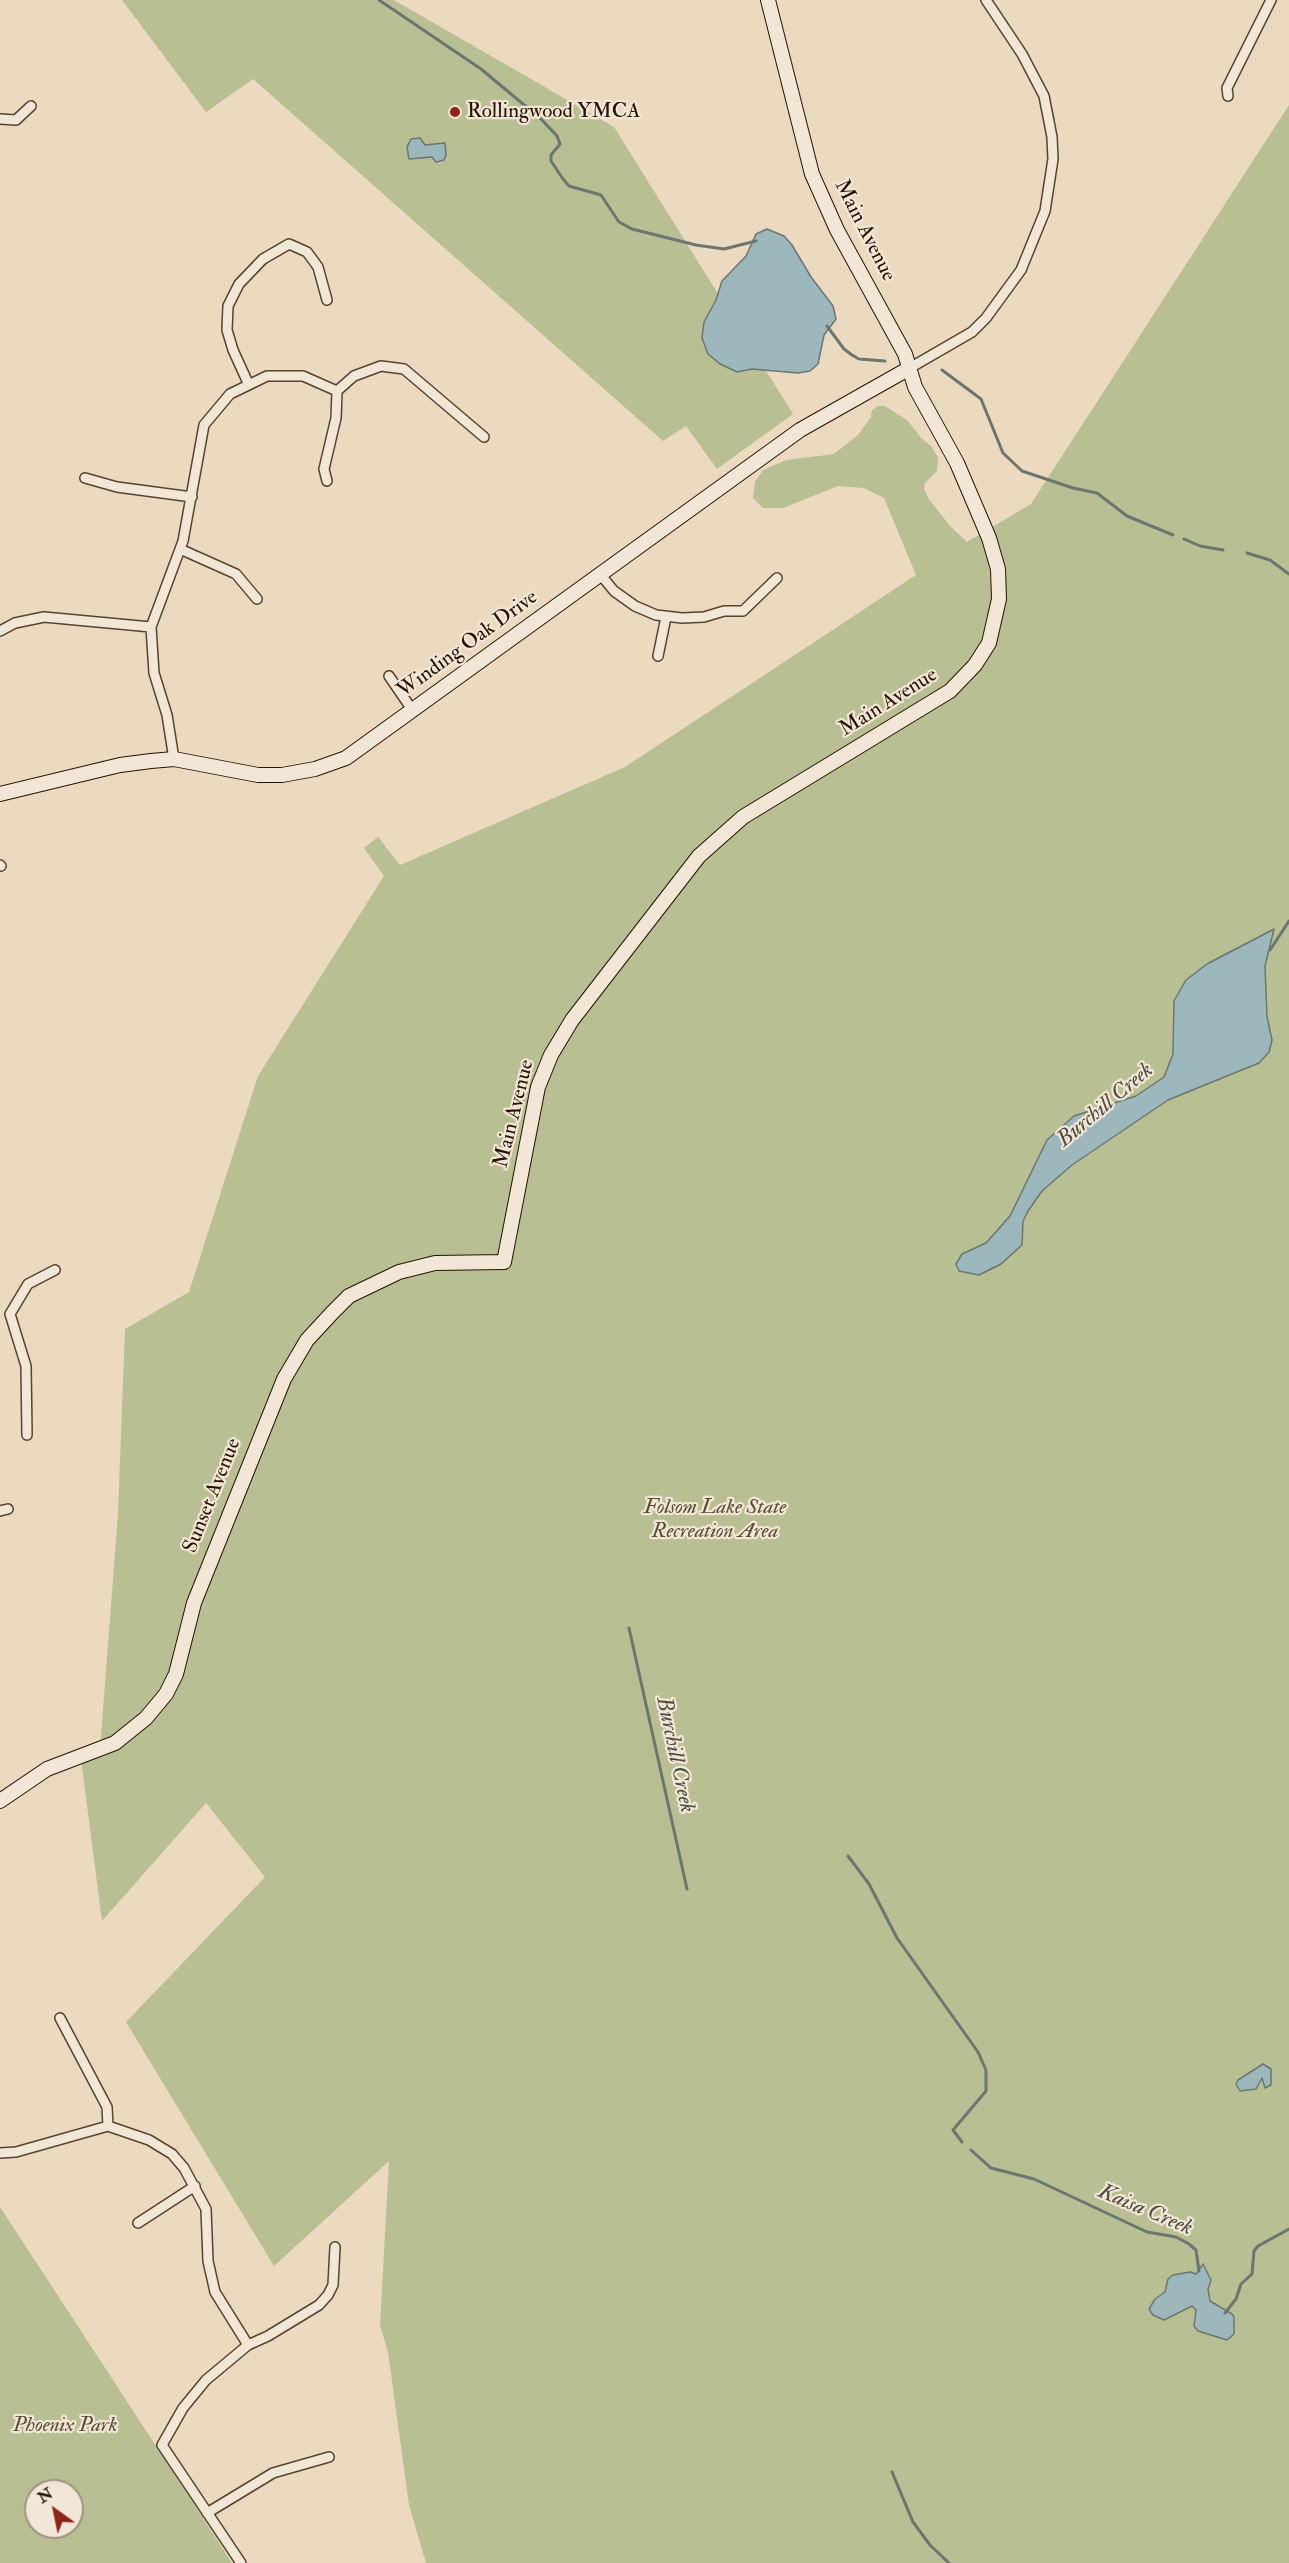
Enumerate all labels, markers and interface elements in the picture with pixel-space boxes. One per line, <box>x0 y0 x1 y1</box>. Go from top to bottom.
place label: Rollingwood YMCA <box>467 99 640 125</box>
marker: Rollingwood YMCA <box>448 105 462 119</box>
street label: Main Avenue <box>828 176 900 286</box>
street label: Winding Oak Drive <box>393 586 543 704</box>
street label: Main Avenue <box>835 663 943 743</box>
street label: Main Avenue <box>489 1057 541 1171</box>
water label: Burchill Creek <box>1053 1058 1159 1154</box>
street label: Sunset Avenue <box>179 1435 247 1557</box>
park label: Folsom Lake State Recreation Area <box>644 1495 786 1545</box>
water label: Burchill Creek <box>649 1695 699 1815</box>
water label: Kaisa Creek <box>1094 2179 1196 2243</box>
park label: Phoenix Park <box>13 2413 117 2439</box>
north arrow <box>24 2479 84 2539</box>
text: N <box>34 2483 57 2508</box>

